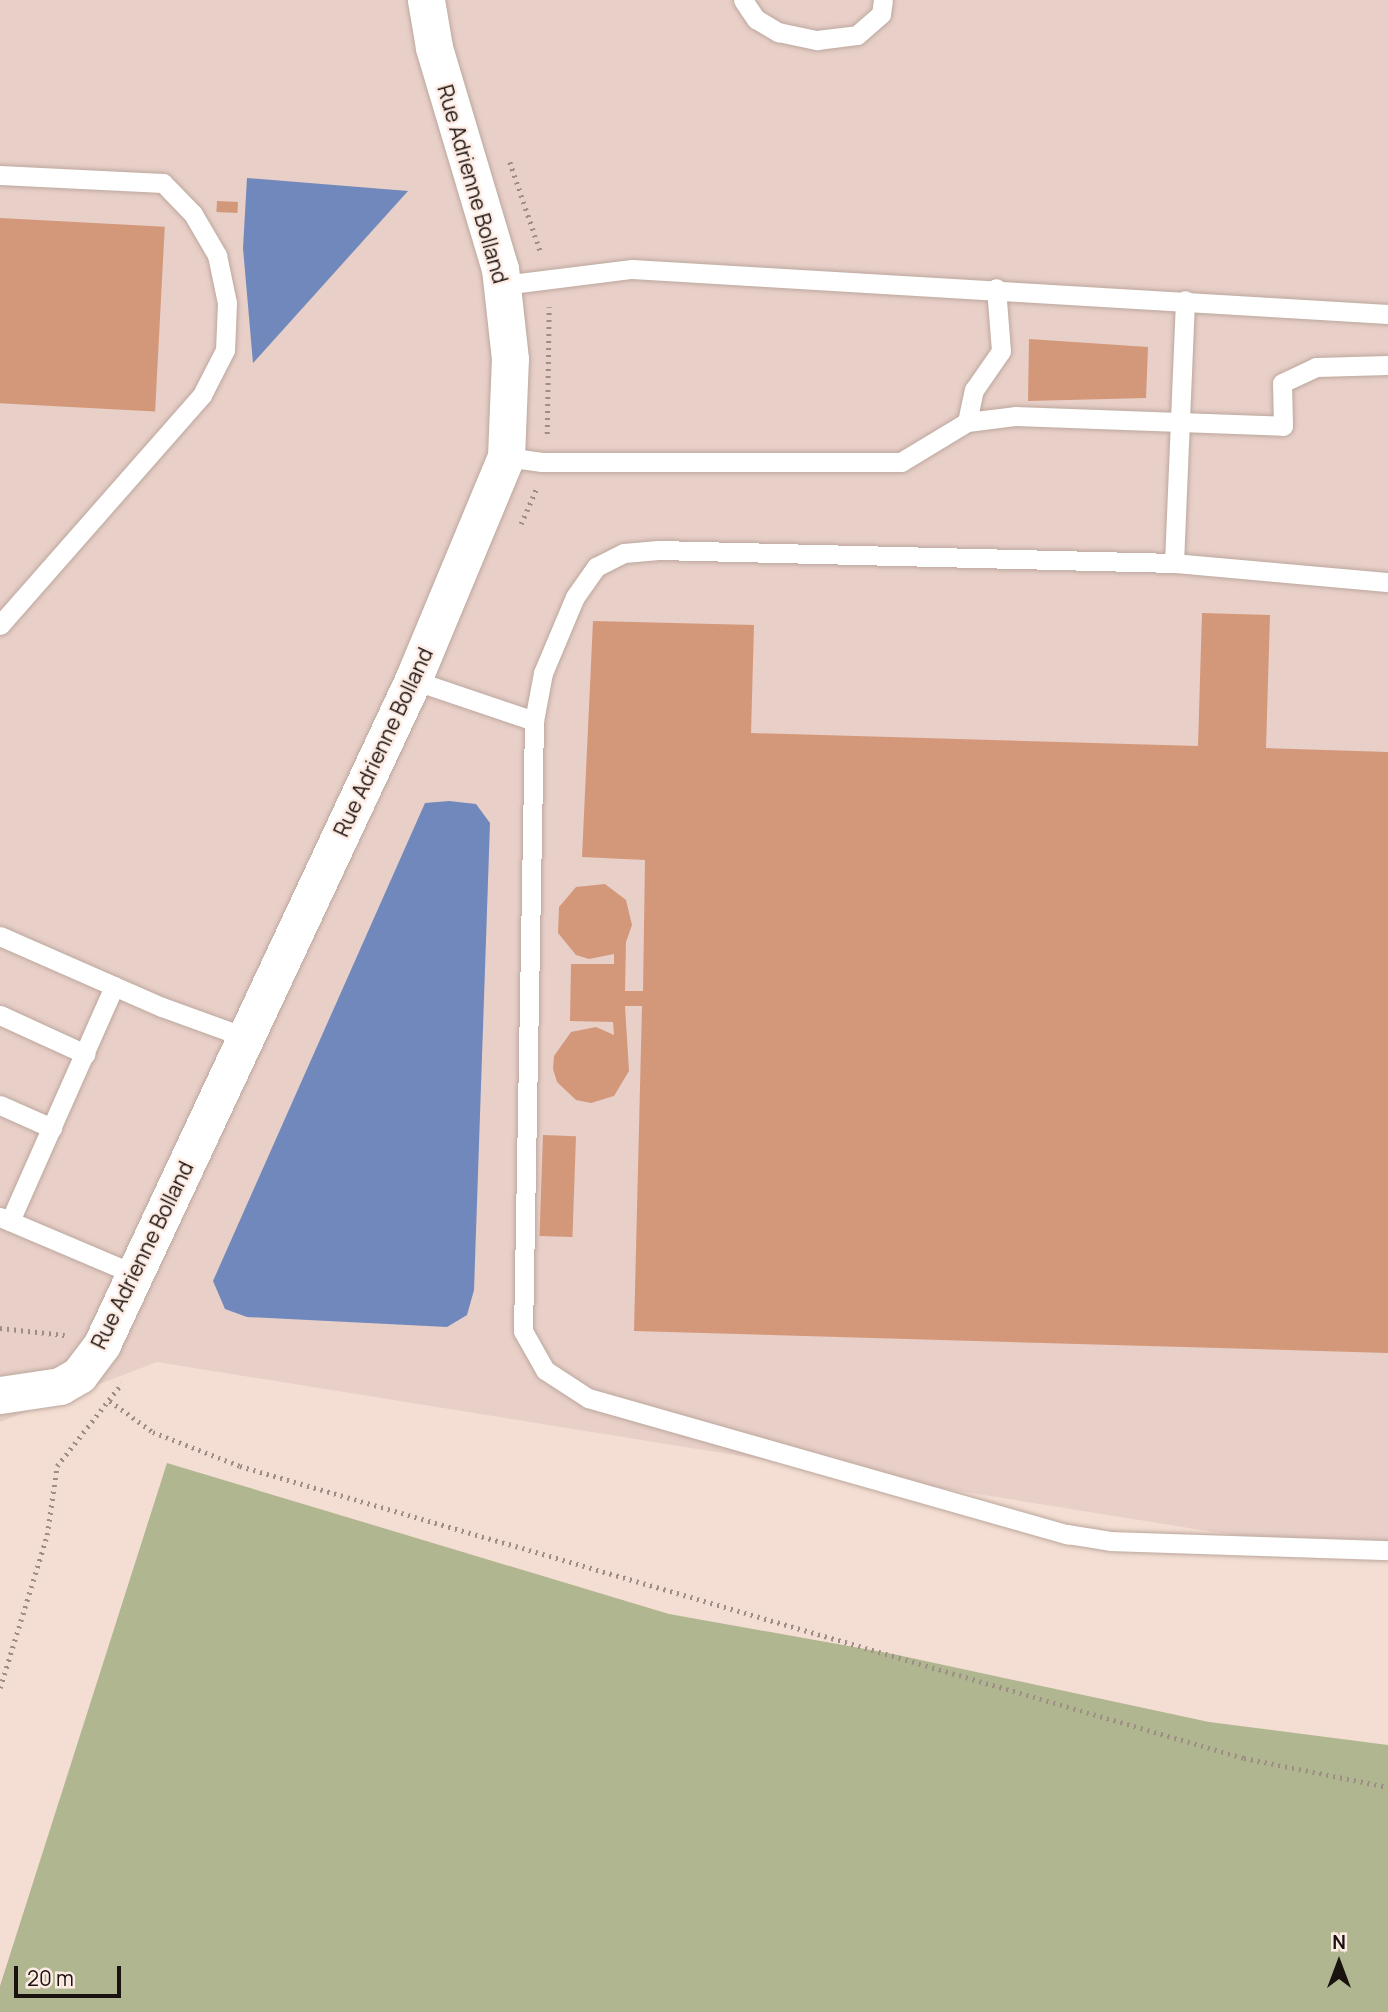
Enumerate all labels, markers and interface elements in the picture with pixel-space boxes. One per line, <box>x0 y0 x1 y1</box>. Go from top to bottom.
street label: Rue Adrienne Bolland <box>433 82 513 286</box>
street label: Rue Adrienne Bolland <box>328 644 438 840</box>
street label: Rue Adrienne Bolland <box>86 1157 198 1353</box>
north arrow <box>1304 1928 1374 1998</box>
text: N <box>1332 1929 1346 1955</box>
scale bar <box>18 1952 124 1996</box>
text: 20 m <box>27 1964 74 1992</box>

